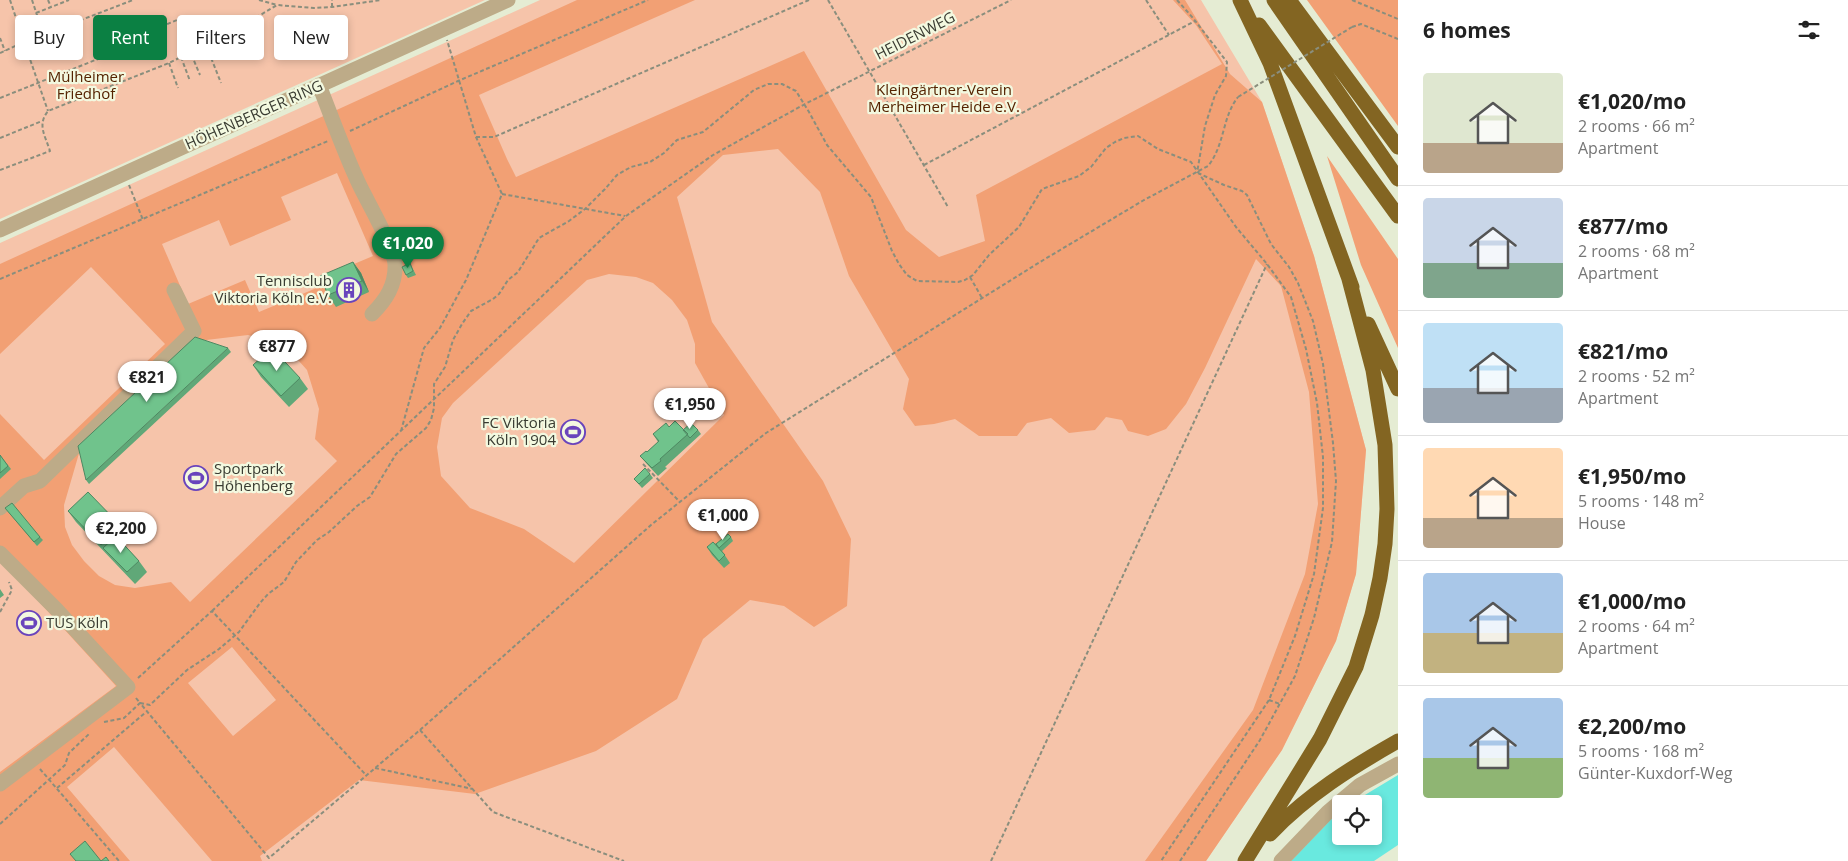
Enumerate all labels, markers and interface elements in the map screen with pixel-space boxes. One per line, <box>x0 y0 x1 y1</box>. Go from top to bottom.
street label: HEIDENWEG <box>871 6 958 64</box>
chip: Buy <box>15 15 83 60</box>
chip: Rent <box>93 15 167 60</box>
chip: Filters <box>177 15 264 60</box>
chip: New <box>274 15 348 60</box>
text: 6 homes <box>1423 16 1511 44</box>
icon: filters <box>1795 16 1823 44</box>
park label: Mülheimer Friedhof <box>48 66 124 103</box>
street label: HÖHENBERGER RING <box>182 75 326 153</box>
park label: Kleingärtner-Verein Merheimer Heide e.V. <box>868 79 1020 116</box>
text: €1,020/mo <box>1578 87 1686 115</box>
icon: home <box>1463 93 1523 153</box>
text: 2 rooms · 66 m² <box>1578 115 1695 137</box>
text: Apartment <box>1578 137 1658 159</box>
text: €877/mo <box>1578 212 1668 240</box>
icon: home <box>1463 218 1523 278</box>
pin: €1,020 <box>367 226 449 269</box>
text: €1,020 <box>383 232 433 254</box>
text: 2 rooms · 68 m² <box>1578 240 1695 262</box>
text: Apartment <box>1578 262 1658 284</box>
place label: Tennisclub Viktoria Köln e.V. <box>215 270 332 307</box>
building icon: Tennisclub Viktoria Köln e.V. <box>336 277 362 303</box>
pin: €877 <box>247 330 307 372</box>
text: €877 <box>259 335 295 357</box>
text: €821/mo <box>1578 337 1668 365</box>
icon: home <box>1463 343 1523 403</box>
pin: €821 <box>117 360 177 403</box>
text: 2 rooms · 52 m² <box>1578 365 1695 387</box>
text: €821 <box>129 366 165 388</box>
text: Apartment <box>1578 387 1658 409</box>
pin: €1,950 <box>649 388 731 430</box>
text: €1,950 <box>665 393 715 415</box>
place label: FC Viktoria Köln 1904 <box>482 412 556 449</box>
sports icon: FC Viktoria Köln 1904 <box>560 419 586 445</box>
place label: Sportpark Höhenberg <box>214 458 293 495</box>
text: €1,950/mo <box>1578 462 1686 490</box>
sports icon: Sportpark Höhenberg <box>183 465 209 491</box>
icon: home <box>1463 468 1523 528</box>
text: 5 rooms · 148 m² <box>1578 490 1704 512</box>
pin: €1,000 <box>682 498 764 541</box>
text: €1,000 <box>698 504 748 526</box>
pin: €2,200 <box>80 512 162 554</box>
text: House <box>1578 512 1626 534</box>
text: €2,200 <box>96 517 146 539</box>
text: €1,000/mo <box>1578 587 1686 615</box>
icon: home <box>1463 593 1523 653</box>
sports icon: TUS Köln <box>16 610 42 636</box>
place label: TUS Köln <box>46 612 109 632</box>
text: 2 rooms · 64 m² <box>1578 615 1695 637</box>
text: Apartment <box>1578 637 1658 659</box>
text: €2,200/mo <box>1578 712 1686 740</box>
icon: home <box>1463 718 1523 778</box>
text: 5 rooms · 168 m² <box>1578 740 1704 762</box>
text: Günter-Kuxdorf-Weg <box>1578 762 1733 784</box>
map controls <box>1332 795 1382 845</box>
button: locate <box>1332 795 1382 845</box>

